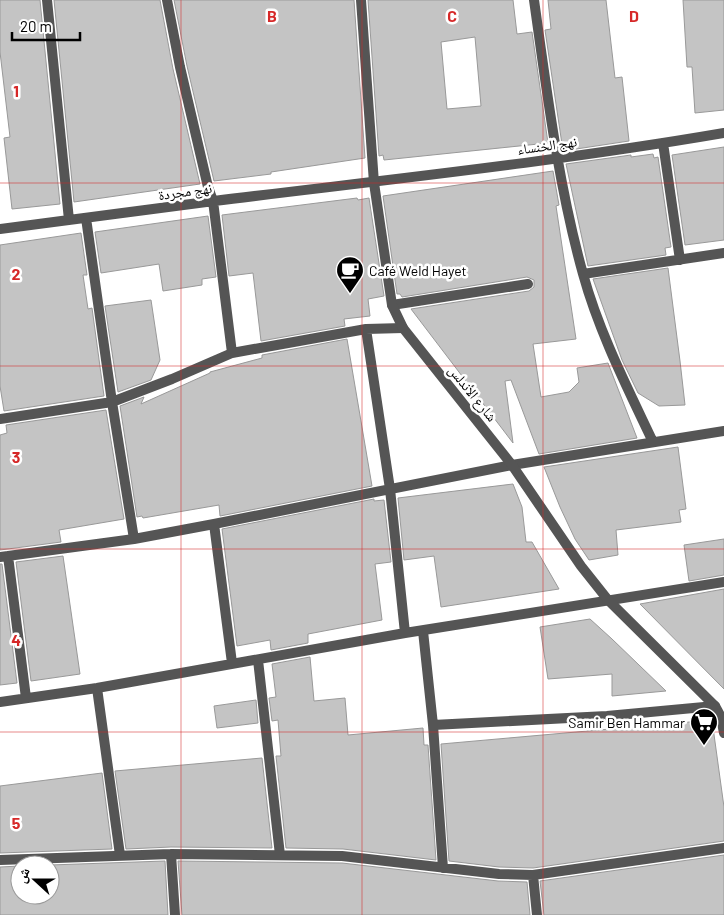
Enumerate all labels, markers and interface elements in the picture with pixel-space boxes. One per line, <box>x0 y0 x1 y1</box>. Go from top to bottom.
text: B <box>267 6 277 25</box>
text: C <box>447 6 457 25</box>
text: D <box>629 6 639 25</box>
scale bar <box>12 10 80 42</box>
text: 20 m <box>20 17 52 35</box>
text: 1 <box>13 81 19 100</box>
street label: نهج الخنساء <box>516 132 578 160</box>
street label: نهج مجردة <box>157 179 213 205</box>
cafe icon: Café Weld Hayet <box>335 255 365 294</box>
place label: Café Weld Hayet <box>369 262 467 279</box>
text: 2 <box>12 264 21 283</box>
street label: شارع الأندلس <box>444 361 501 426</box>
text: 3 <box>12 447 20 466</box>
text: 4 <box>11 630 21 649</box>
supermarket icon: Samir Ben Hammar <box>689 707 719 746</box>
place label: Samir Ben Hammar <box>568 714 685 731</box>
text: 5 <box>12 813 21 832</box>
north arrow <box>10 855 60 905</box>
text: ش <box>12 865 34 886</box>

